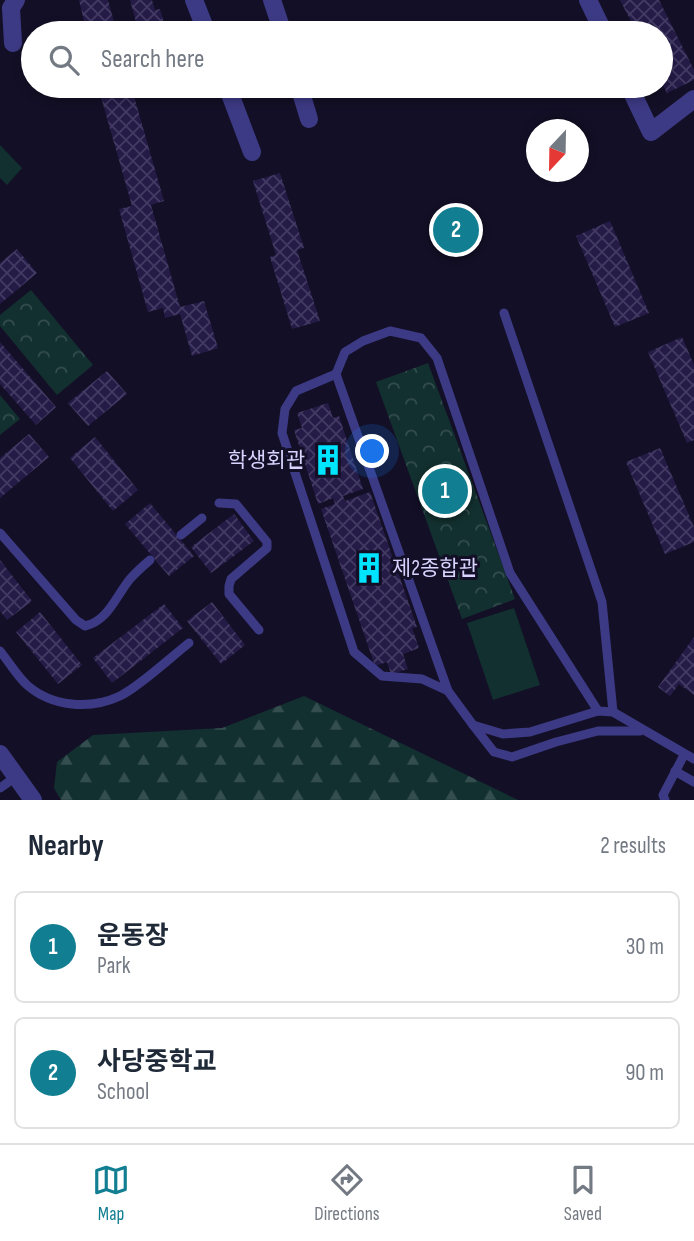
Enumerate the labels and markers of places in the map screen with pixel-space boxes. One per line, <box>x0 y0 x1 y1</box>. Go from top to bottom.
pin: 2 <box>433 204 479 256</box>
building icon: 학생회관 <box>311 443 345 477</box>
place label: 학생회관 <box>228 448 305 473</box>
pin: 1 <box>422 465 468 517</box>
building icon: 제2종합관 <box>352 551 386 585</box>
place label: 제2종합관 <box>392 556 478 581</box>

